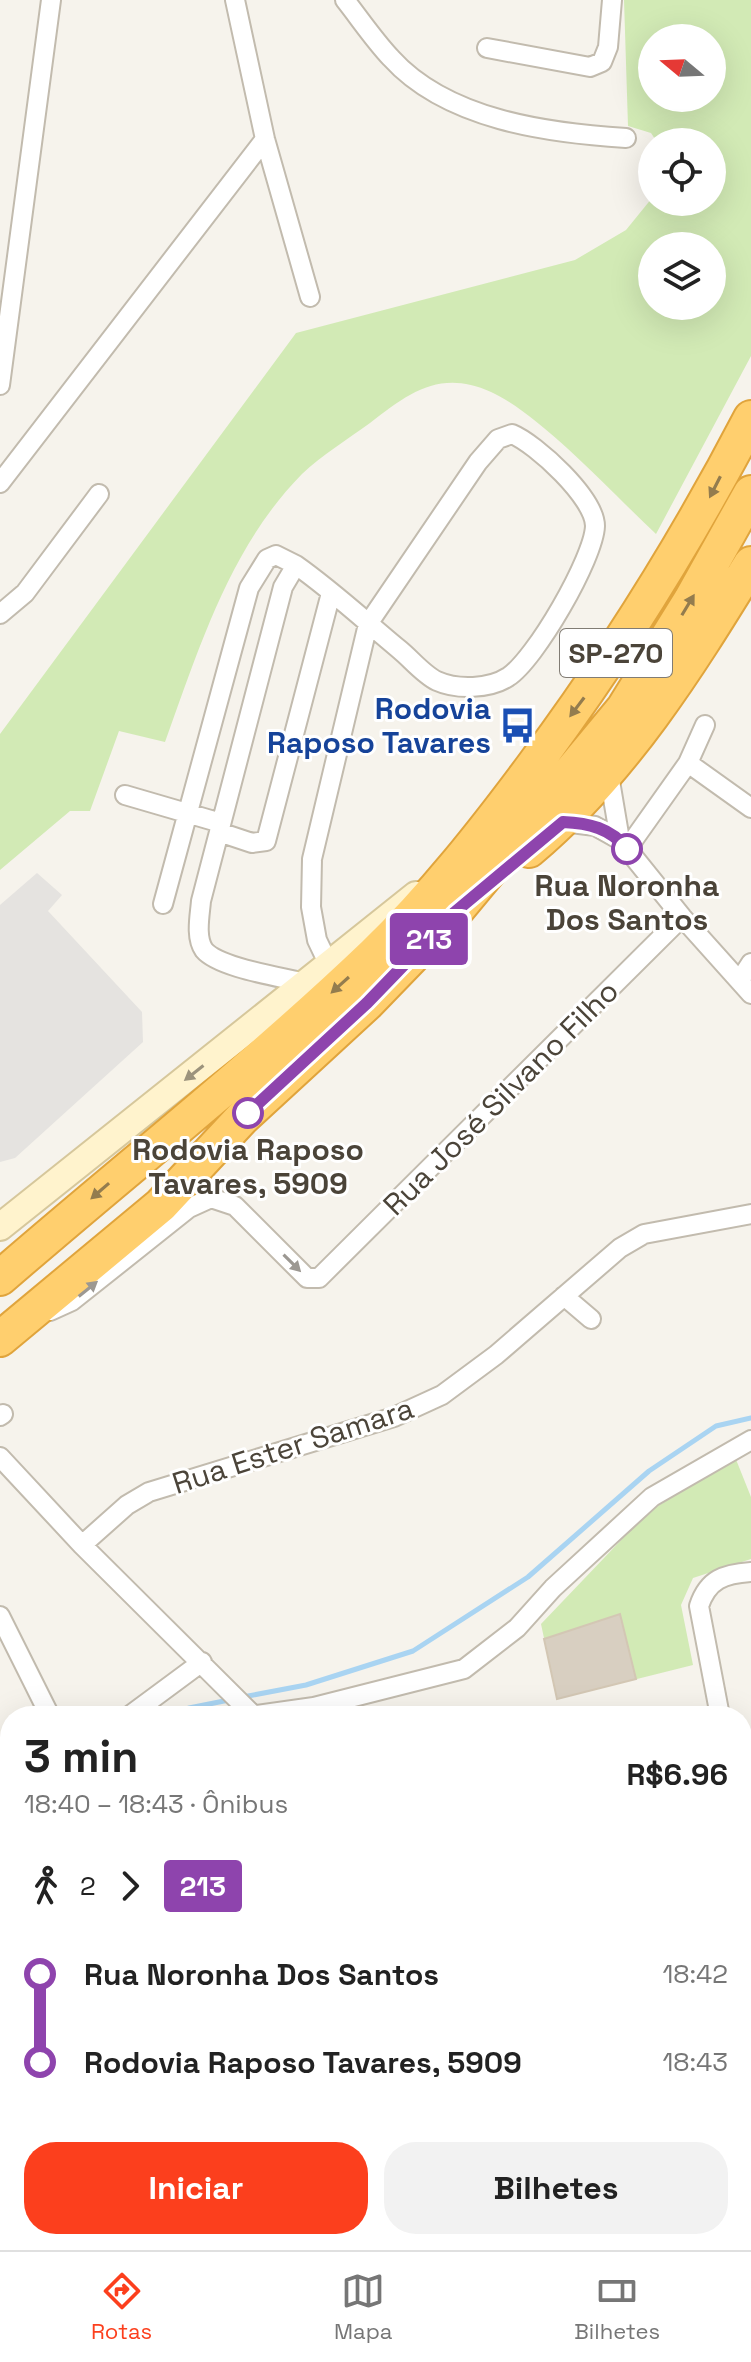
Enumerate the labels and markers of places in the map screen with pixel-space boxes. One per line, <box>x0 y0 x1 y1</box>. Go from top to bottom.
place label: Rodovia Raposo Tavares <box>267 689 491 762</box>
bus stop icon: Rodovia Raposo Tavares <box>498 707 536 745</box>
marker: Rua Noronha Dos Santos <box>612 834 642 864</box>
place label: Rua Noronha Dos Santos <box>535 866 719 939</box>
marker: Rodovia Raposo Tavares, 5909 <box>233 1098 263 1128</box>
place label: Rodovia Raposo Tavares, 5909 <box>132 1130 364 1203</box>

